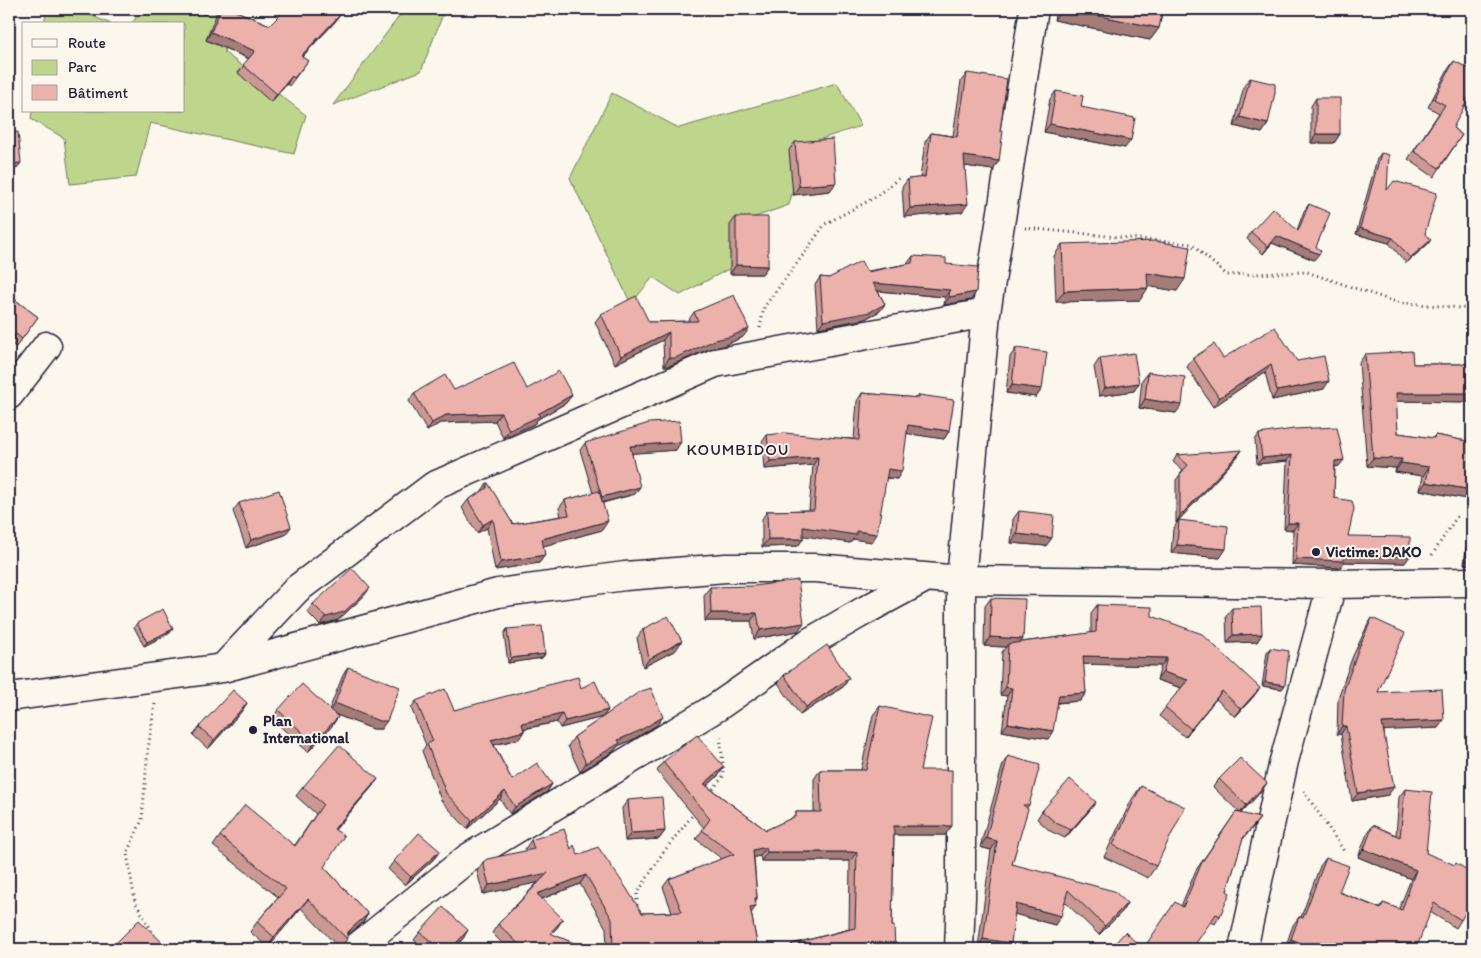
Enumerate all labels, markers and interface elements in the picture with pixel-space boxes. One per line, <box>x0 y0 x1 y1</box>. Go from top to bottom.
legend <box>22 22 185 112</box>
text: Route <box>68 34 106 52</box>
text: Parc <box>68 58 97 76</box>
text: Bâtiment <box>68 84 129 102</box>
district label: KOUMBIDOU <box>687 440 789 459</box>
place label: Victime: DAKO <box>1326 543 1422 561</box>
marker: Victime: DAKO <box>1310 546 1322 558</box>
place label: Plan International <box>263 712 350 747</box>
marker: Plan International <box>247 724 259 736</box>

